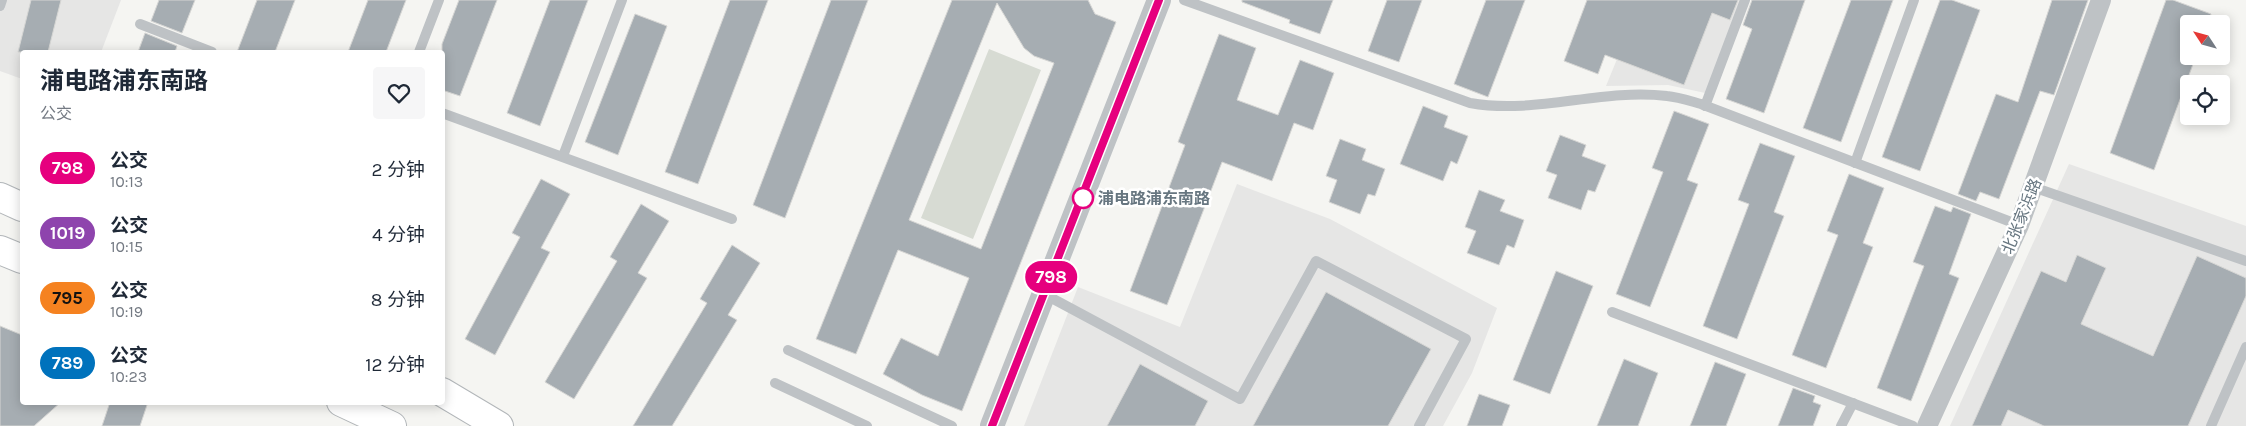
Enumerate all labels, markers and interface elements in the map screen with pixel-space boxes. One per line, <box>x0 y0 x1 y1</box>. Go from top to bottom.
north arrow <box>2180 15 2230 65</box>
map controls <box>2180 15 2230 125</box>
text: 浦电路浦东南路 <box>40 67 208 95</box>
button: heart <box>373 67 425 119</box>
button: locate <box>2180 75 2230 125</box>
text: 公交 <box>40 104 72 123</box>
text: 公交 <box>110 150 148 172</box>
text: 798 <box>52 157 83 179</box>
text: 2 分钟 <box>371 159 425 181</box>
text: 10:13 <box>110 172 143 191</box>
street label: 北张家浜路 <box>1998 176 2045 257</box>
marker: 浦电路浦东南路 <box>1072 187 1094 209</box>
place label: 浦电路浦东南路 <box>1098 189 1210 208</box>
text: 公交 <box>110 215 148 237</box>
text: 1019 <box>50 222 85 244</box>
text: 4 分钟 <box>372 224 425 246</box>
text: 10:15 <box>110 237 143 256</box>
line badge: 798 <box>1022 261 1080 293</box>
text: 798 <box>1035 266 1067 288</box>
text: 公交 <box>110 280 148 302</box>
text: 795 <box>52 287 83 309</box>
text: 8 分钟 <box>371 289 425 311</box>
text: 10:19 <box>110 302 143 321</box>
text: 公交 <box>110 345 148 367</box>
text: 789 <box>52 352 83 374</box>
text: 12 分钟 <box>365 354 425 376</box>
text: 10:23 <box>110 367 147 386</box>

